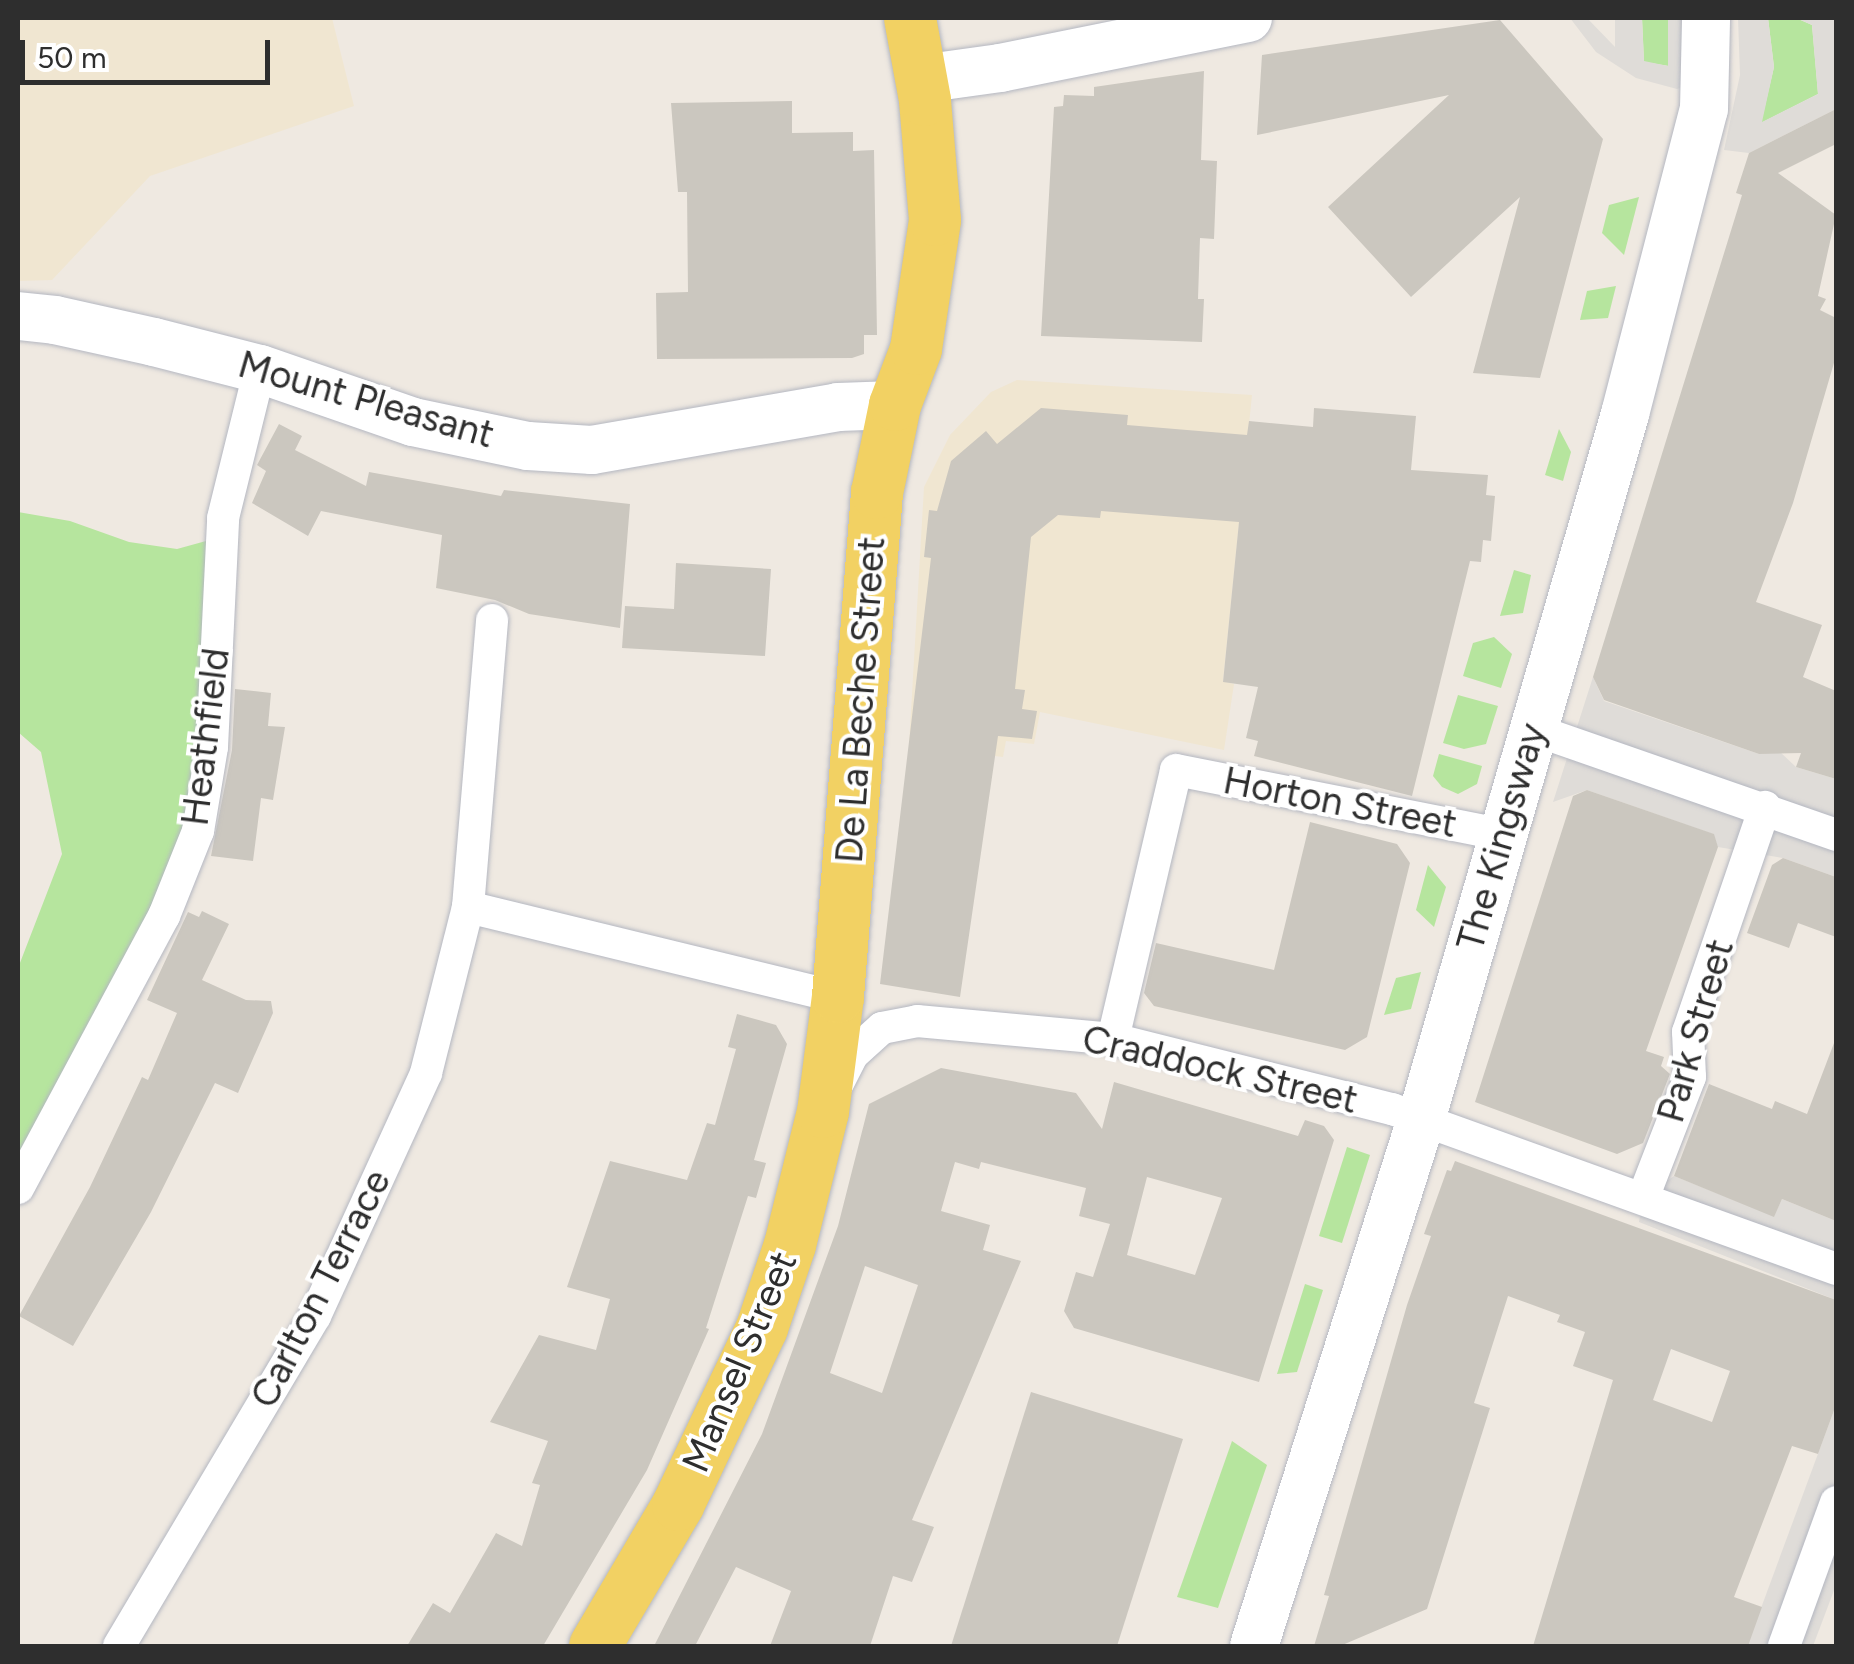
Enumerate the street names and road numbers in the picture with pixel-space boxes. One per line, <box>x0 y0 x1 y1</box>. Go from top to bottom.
street label: Mount Pleasant <box>233 342 499 458</box>
street label: De La Beche Street <box>827 535 895 865</box>
street label: Heathfield <box>172 646 240 828</box>
street label: The Kingsway <box>1448 718 1556 956</box>
street label: Horton Street <box>1219 758 1461 848</box>
street label: Park Street <box>1648 934 1744 1128</box>
street label: Craddock Street <box>1078 1016 1362 1124</box>
street label: Carlton Terrace <box>242 1163 400 1415</box>
street label: Mansel Street <box>673 1245 807 1479</box>

